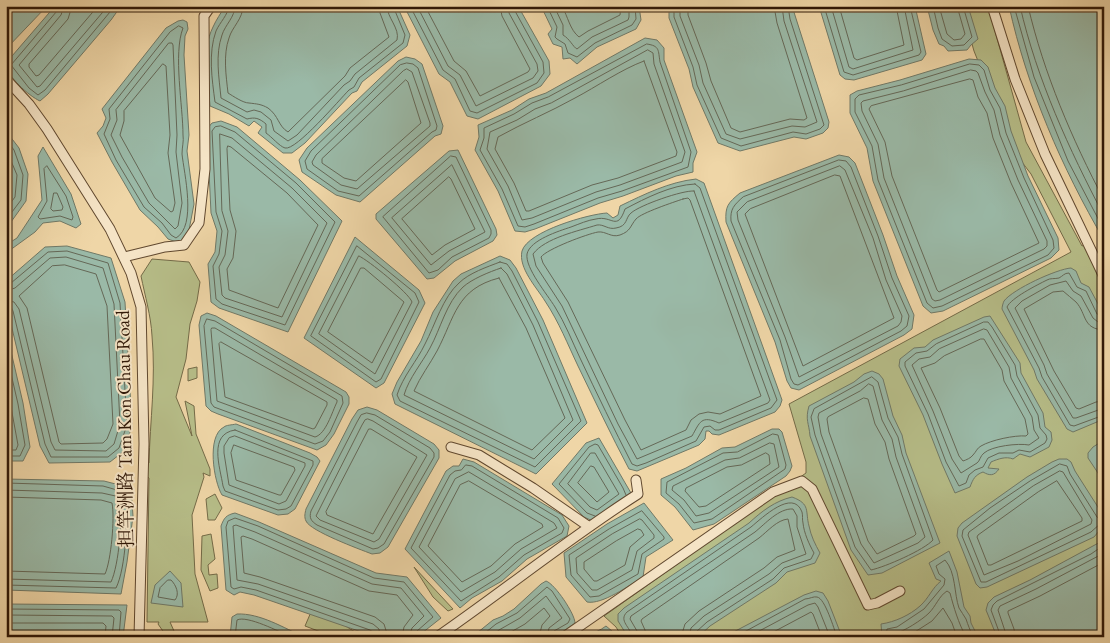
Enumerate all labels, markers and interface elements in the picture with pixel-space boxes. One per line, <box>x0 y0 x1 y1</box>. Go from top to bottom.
street label: 担竿洲路 Tam Kon Chau Road <box>110 310 139 548</box>

